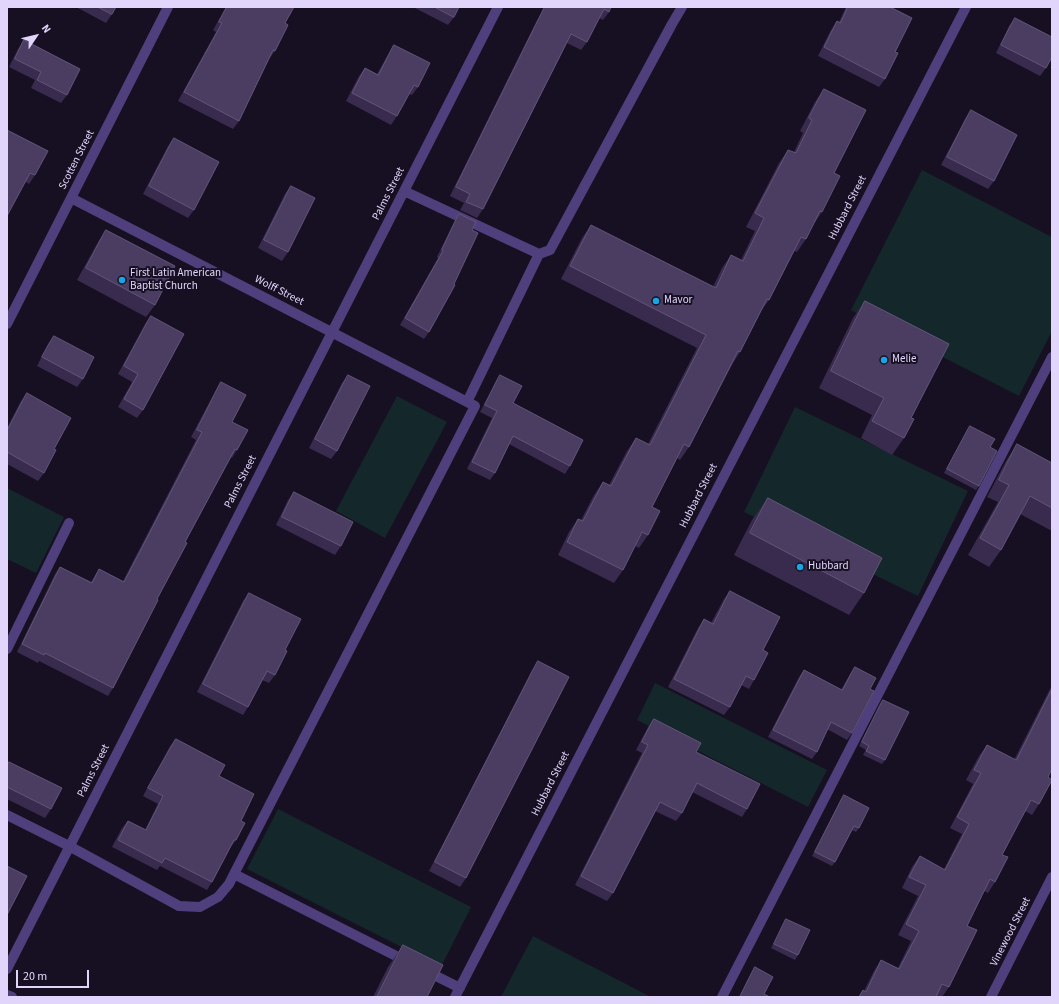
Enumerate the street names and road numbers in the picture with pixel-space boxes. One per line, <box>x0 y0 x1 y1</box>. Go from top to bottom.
street label: Scotten Street <box>56 128 98 192</box>
street label: Palms Street <box>370 165 408 223</box>
street label: Hubbard Street <box>826 174 870 242</box>
street label: Wolff Street <box>252 273 306 309</box>
street label: Palms Street <box>222 453 260 511</box>
street label: Hubbard Street <box>677 462 721 530</box>
street label: Palms Street <box>75 742 113 800</box>
street label: Hubbard Street <box>529 750 573 818</box>
street label: Vinewood Street <box>988 895 1034 969</box>

